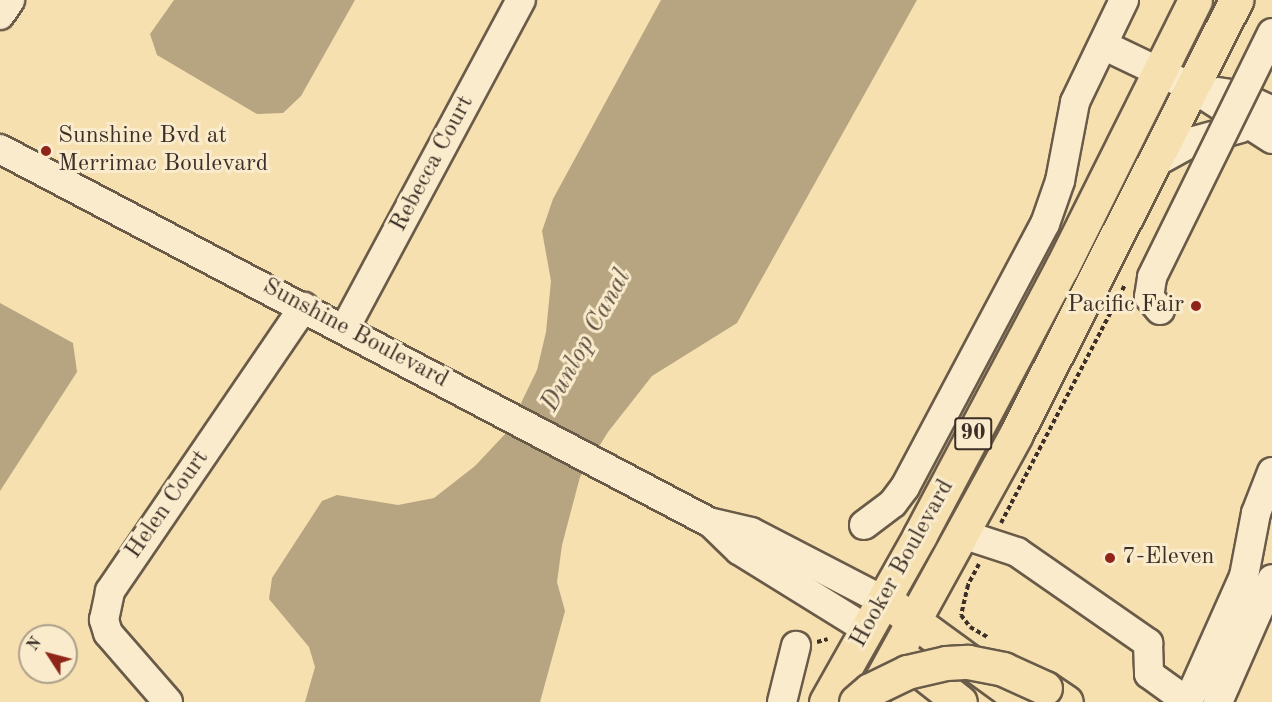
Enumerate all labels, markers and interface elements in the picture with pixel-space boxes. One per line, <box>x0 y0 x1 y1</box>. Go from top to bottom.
street label: Rebecca Court <box>385 91 481 237</box>
place label: Sunshine Bvd at Merrimac Boulevard <box>58 123 268 179</box>
marker: Sunshine Bvd at Merrimac Boulevard <box>39 144 53 158</box>
water label: Dunlop Canal <box>535 264 639 418</box>
street label: Sunshine Boulevard <box>257 273 453 395</box>
place label: Pacific Fair <box>1067 292 1184 320</box>
marker: Pacific Fair <box>1189 299 1203 313</box>
road number: 90 <box>954 415 992 453</box>
street label: Helen Court <box>120 445 216 565</box>
street label: Hooker Boulevard <box>845 475 961 653</box>
place label: 7-Eleven <box>1122 544 1214 572</box>
marker: 7-Eleven <box>1103 551 1117 565</box>
north arrow <box>18 624 78 684</box>
text: N <box>25 635 45 654</box>

